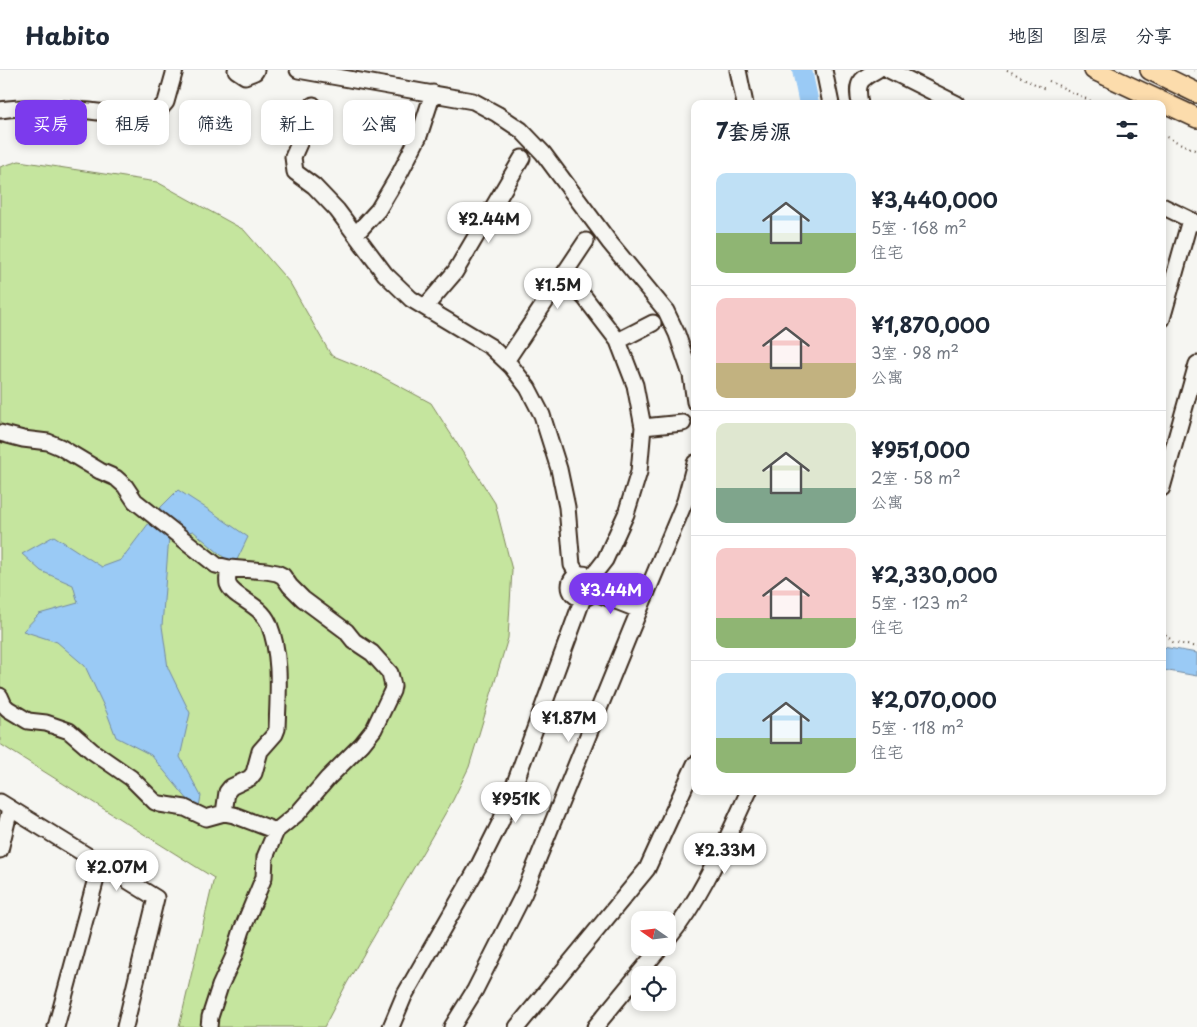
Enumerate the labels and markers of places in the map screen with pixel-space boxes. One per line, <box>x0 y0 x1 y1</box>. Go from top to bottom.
pin: ¥2.44M <box>448 202 530 244</box>
pin: ¥1.5M <box>523 268 593 310</box>
pin: ¥3.44M <box>570 572 652 615</box>
pin: ¥1.87M <box>528 700 610 743</box>
pin: ¥951K <box>481 782 551 824</box>
pin: ¥2.33M <box>684 832 766 875</box>
pin: ¥2.07M <box>76 850 158 892</box>

